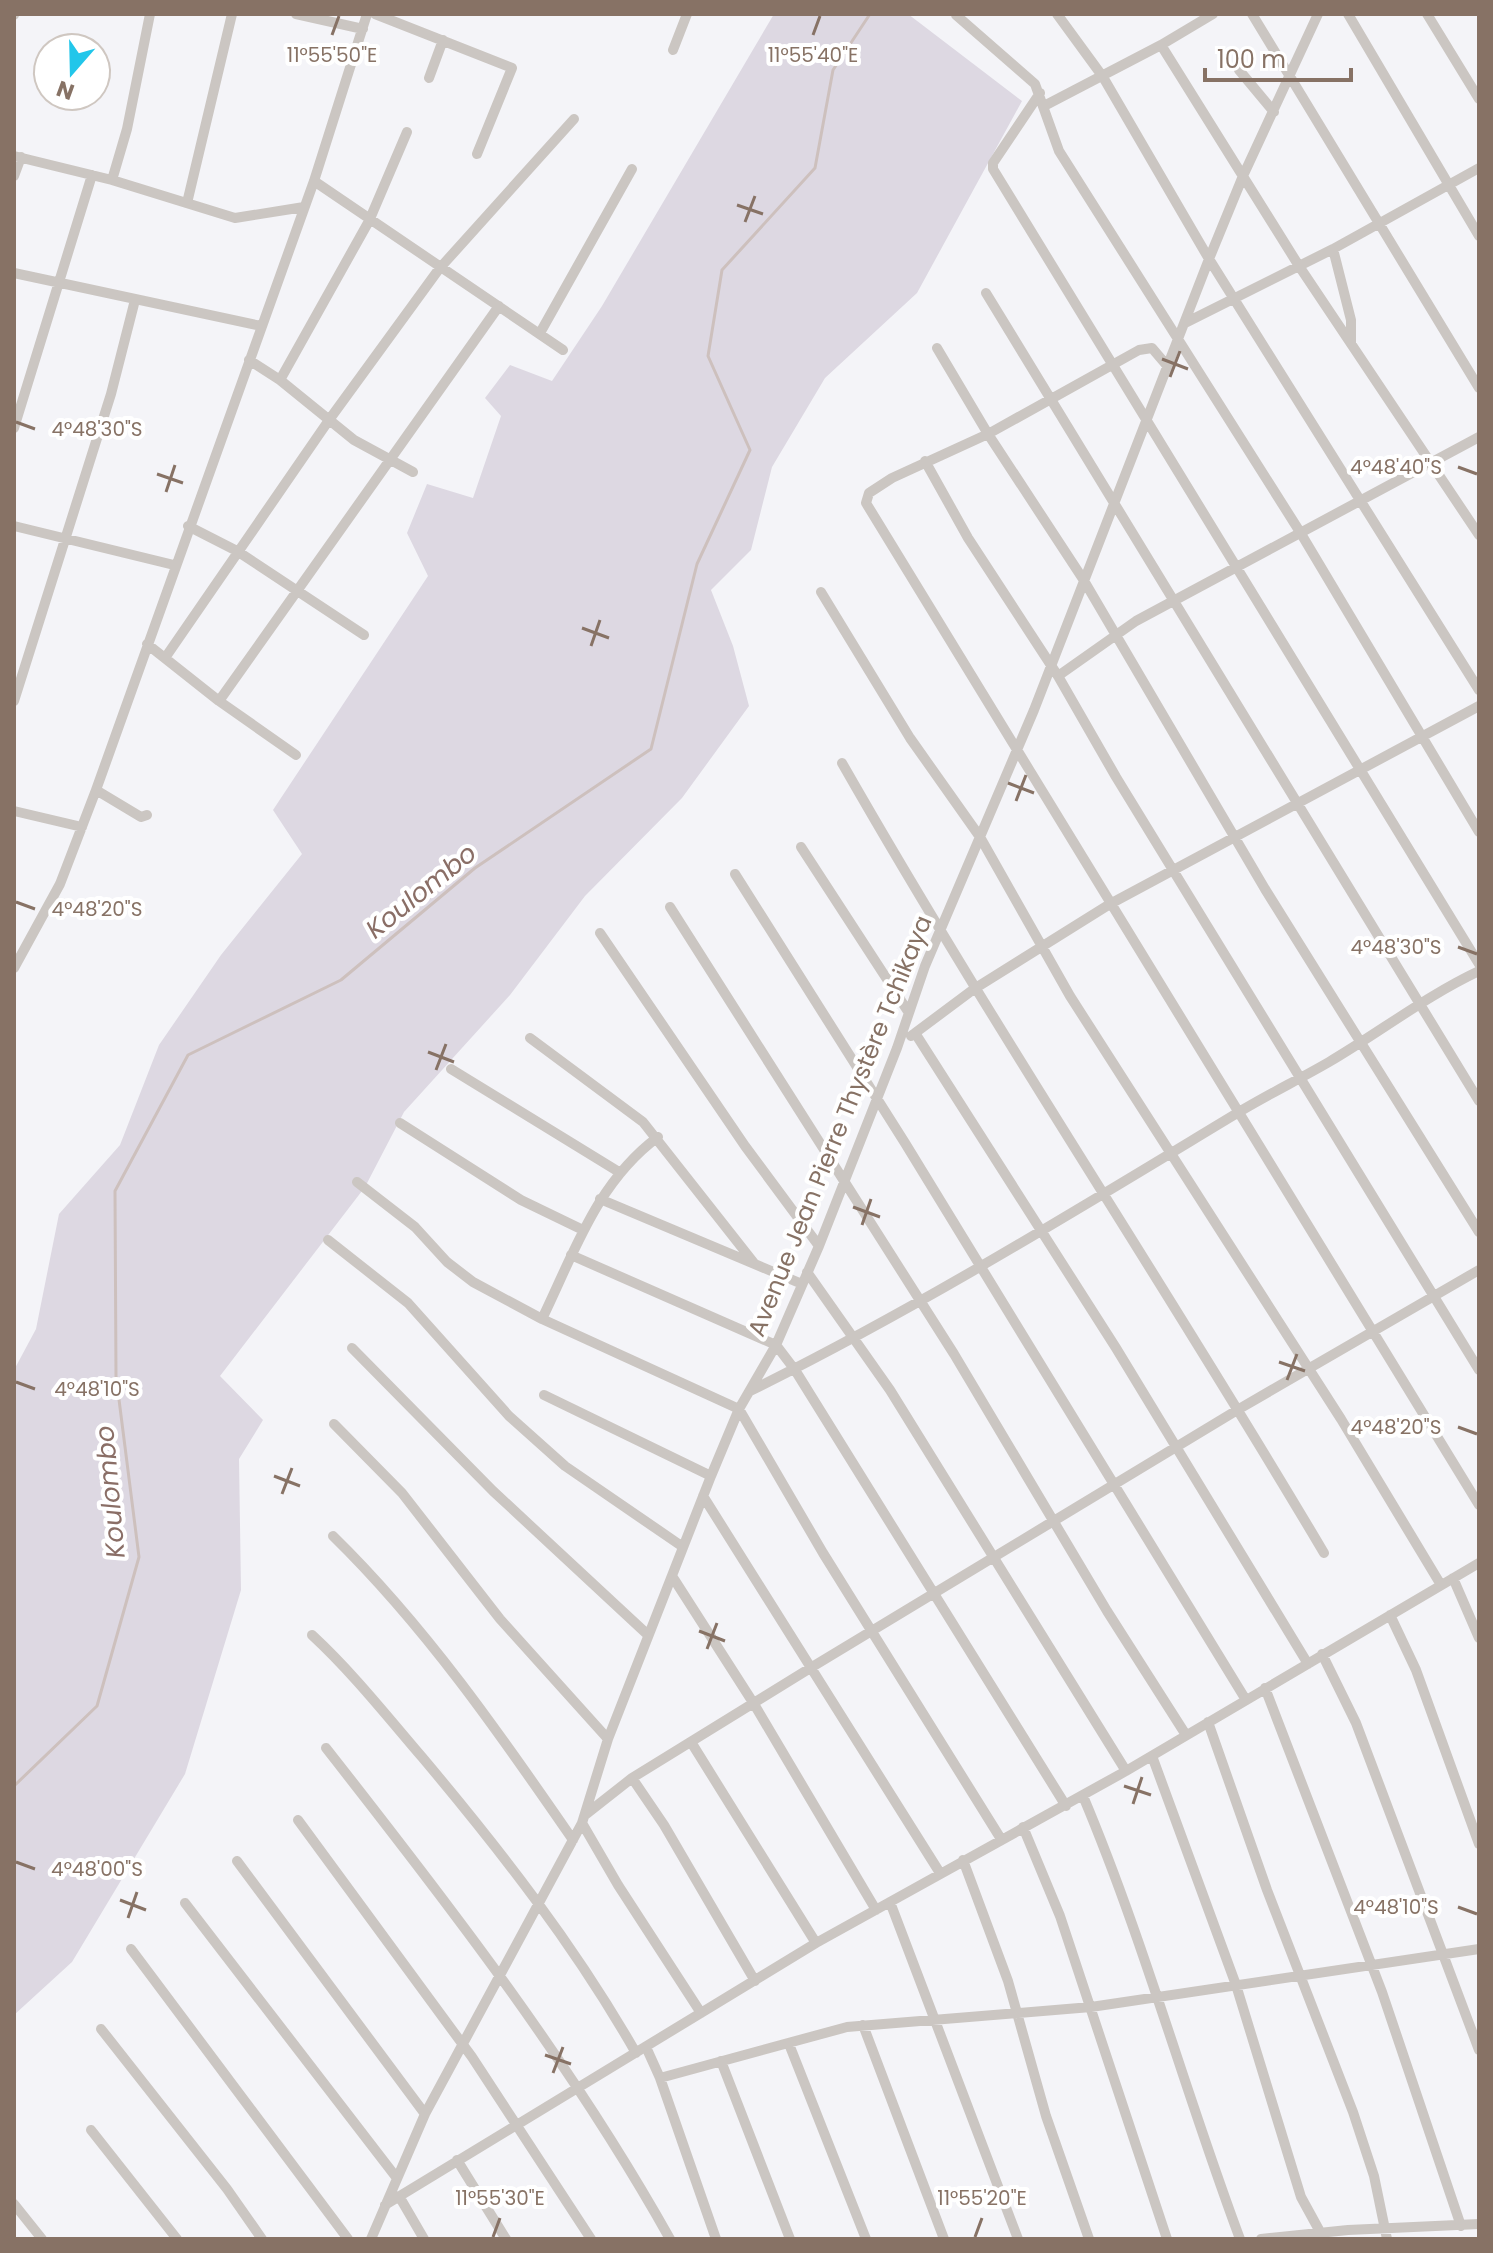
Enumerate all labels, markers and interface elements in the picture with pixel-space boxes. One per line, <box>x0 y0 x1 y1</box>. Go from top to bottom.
north arrow <box>32 32 112 112</box>
scale bar <box>1205 32 1351 82</box>
text: 11°55'50"E <box>287 41 377 69</box>
text: 11°55'40"E <box>768 41 858 69</box>
text: 100 m <box>1217 43 1286 76</box>
text: N <box>52 73 78 108</box>
text: 4°48'30"S <box>51 415 143 443</box>
text: 4°48'40"S <box>1350 453 1442 481</box>
water label: Koulombo <box>358 835 484 947</box>
text: 4°48'20"S <box>52 895 142 923</box>
street label: Avenue Jean Pierre Thystère Tchikaya <box>740 910 939 1341</box>
text: 4°48'30"S <box>1350 933 1442 961</box>
text: 4°48'10"S <box>54 1375 140 1403</box>
text: 4°48'20"S <box>1351 1413 1441 1441</box>
water label: Koulombo <box>86 1424 134 1560</box>
text: 4°48'00"S <box>51 1855 143 1883</box>
text: 4°48'10"S <box>1353 1893 1439 1921</box>
text: 11°55'30"E <box>455 2184 545 2212</box>
text: 11°55'20"E <box>937 2184 1027 2212</box>

